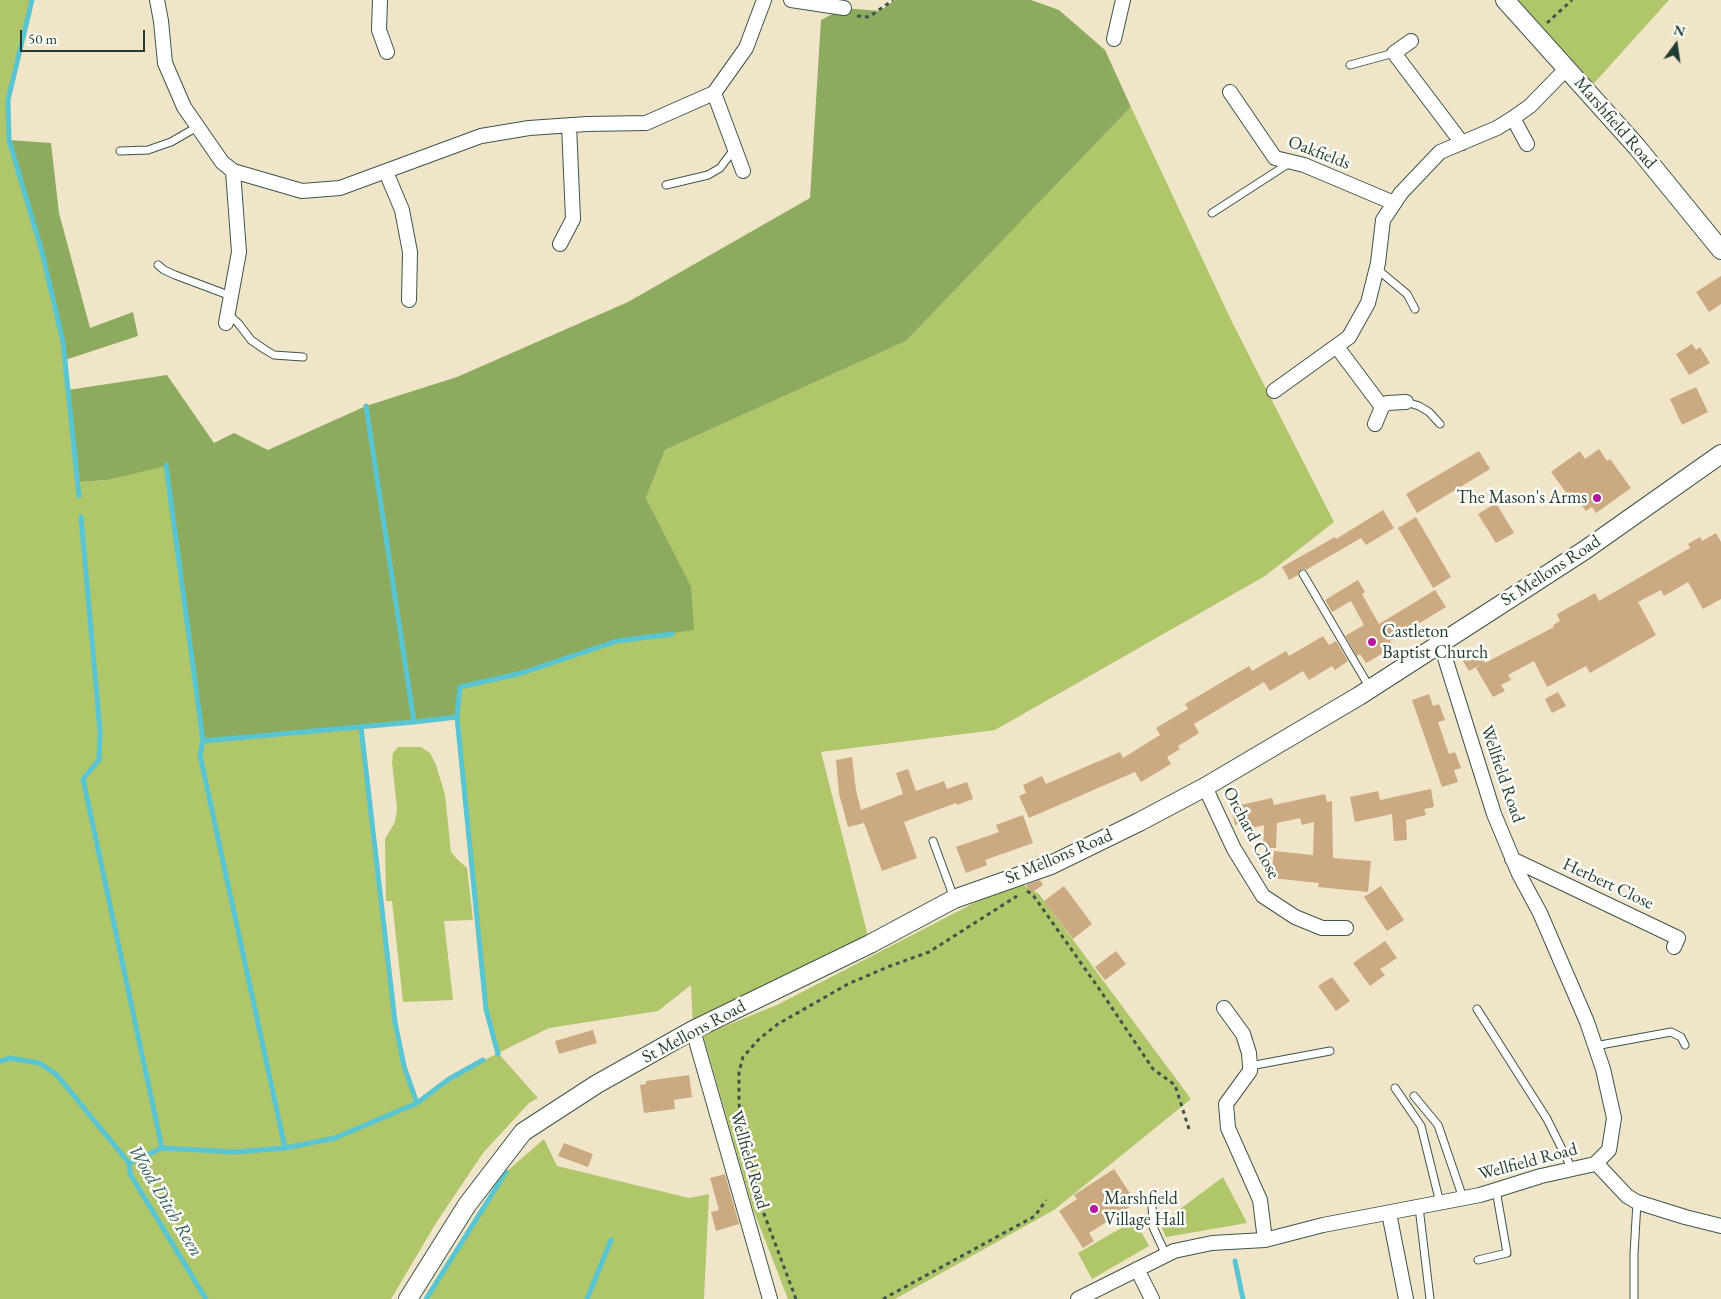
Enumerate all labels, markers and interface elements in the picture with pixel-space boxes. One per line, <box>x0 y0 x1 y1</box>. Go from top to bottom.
scale bar <box>22 20 148 52</box>
north arrow <box>1651 20 1701 70</box>
text: N <box>1672 20 1687 41</box>
text: 50 m <box>28 29 57 48</box>
street label: Marshfield Road <box>1569 72 1661 174</box>
street label: Oakfields <box>1285 131 1353 175</box>
place label: The Mason's Arms <box>1456 487 1587 509</box>
marker: The Mason's Arms <box>1591 492 1603 504</box>
street label: St Mellons Road <box>1497 531 1605 611</box>
place label: Castleton Baptist Church <box>1382 621 1488 664</box>
marker: Castleton Baptist Church <box>1366 636 1378 648</box>
street label: Wellfield Road <box>1475 723 1529 825</box>
street label: Orchard Close <box>1218 783 1284 883</box>
street label: St Mellons Road <box>1002 825 1116 889</box>
street label: Herbert Close <box>1559 854 1657 914</box>
street label: St Mellons Road <box>638 996 750 1068</box>
street label: Wellfield Road <box>725 1108 773 1212</box>
street label: Wellfield Road <box>1476 1138 1580 1186</box>
water label: Wood Ditch Reen <box>123 1141 207 1261</box>
place label: Marshfield Village Hall <box>1104 1188 1185 1230</box>
marker: Marshfield Village Hall <box>1088 1203 1100 1215</box>

